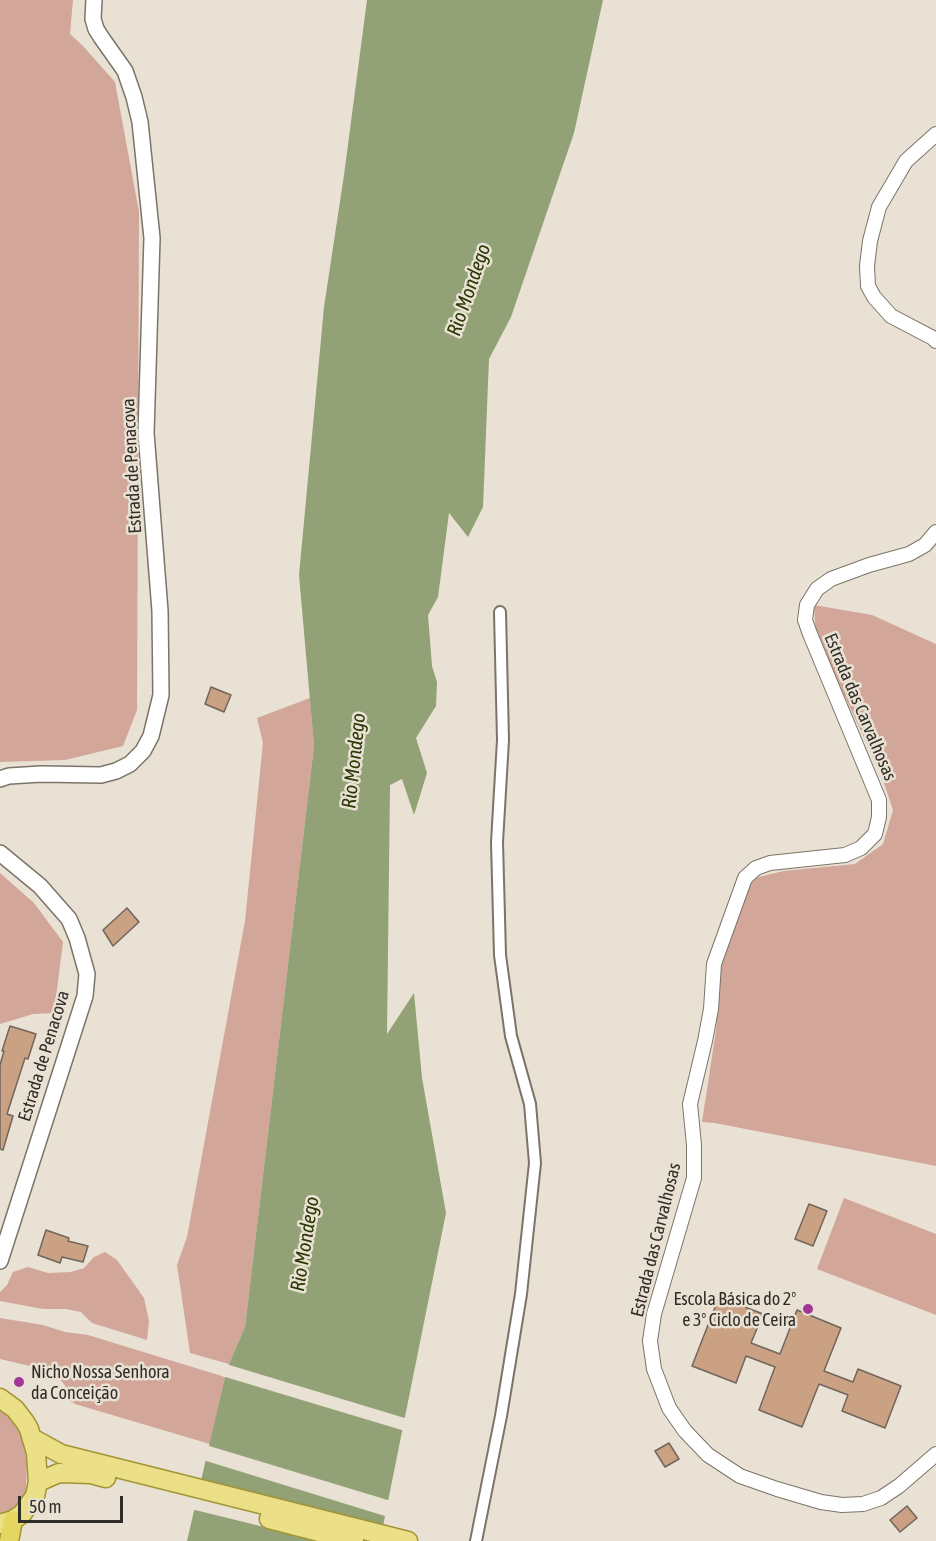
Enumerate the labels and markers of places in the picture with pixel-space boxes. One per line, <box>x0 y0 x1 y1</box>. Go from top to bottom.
place label: Escola Básica do 2º e 3º Ciclo de Ceira <box>674 1288 796 1330</box>
marker: Escola Básica do 2º e 3º Ciclo de Ceira <box>801 1302 815 1316</box>
place label: Nicho Nossa Senhora da Conceição <box>31 1361 170 1404</box>
marker: Nicho Nossa Senhora da Conceição <box>12 1375 26 1389</box>

